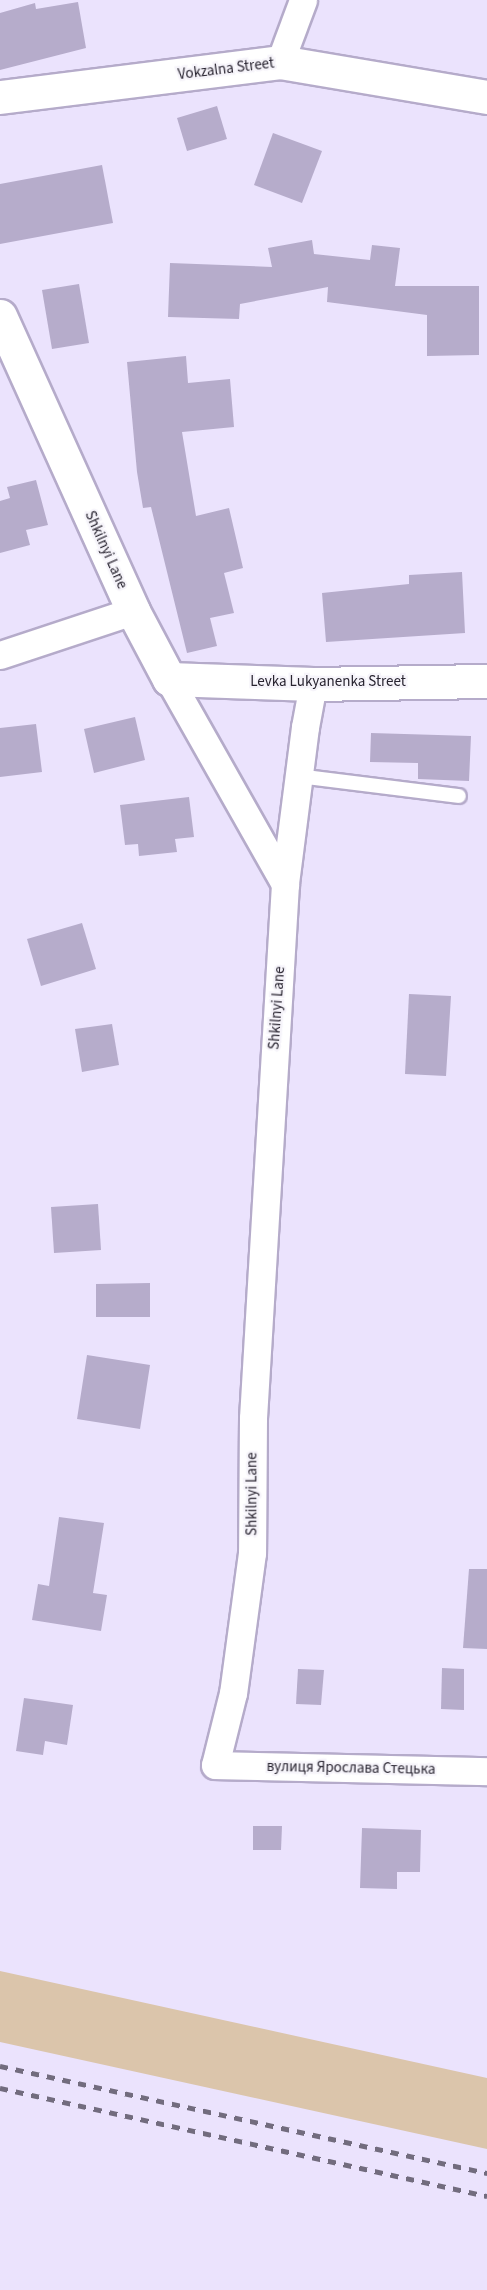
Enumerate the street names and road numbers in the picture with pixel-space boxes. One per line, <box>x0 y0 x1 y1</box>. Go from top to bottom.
street label: Vokzalna Street <box>177 54 275 84</box>
street label: Shkilnyi Lane <box>81 508 131 592</box>
street label: Levka Lukyanenka Street <box>250 673 406 691</box>
street label: Shkilnyi Lane <box>265 966 289 1050</box>
street label: Shkilnyi Lane <box>243 1452 261 1536</box>
street label: вулиця Ярослава Стецька <box>266 1758 436 1778</box>

